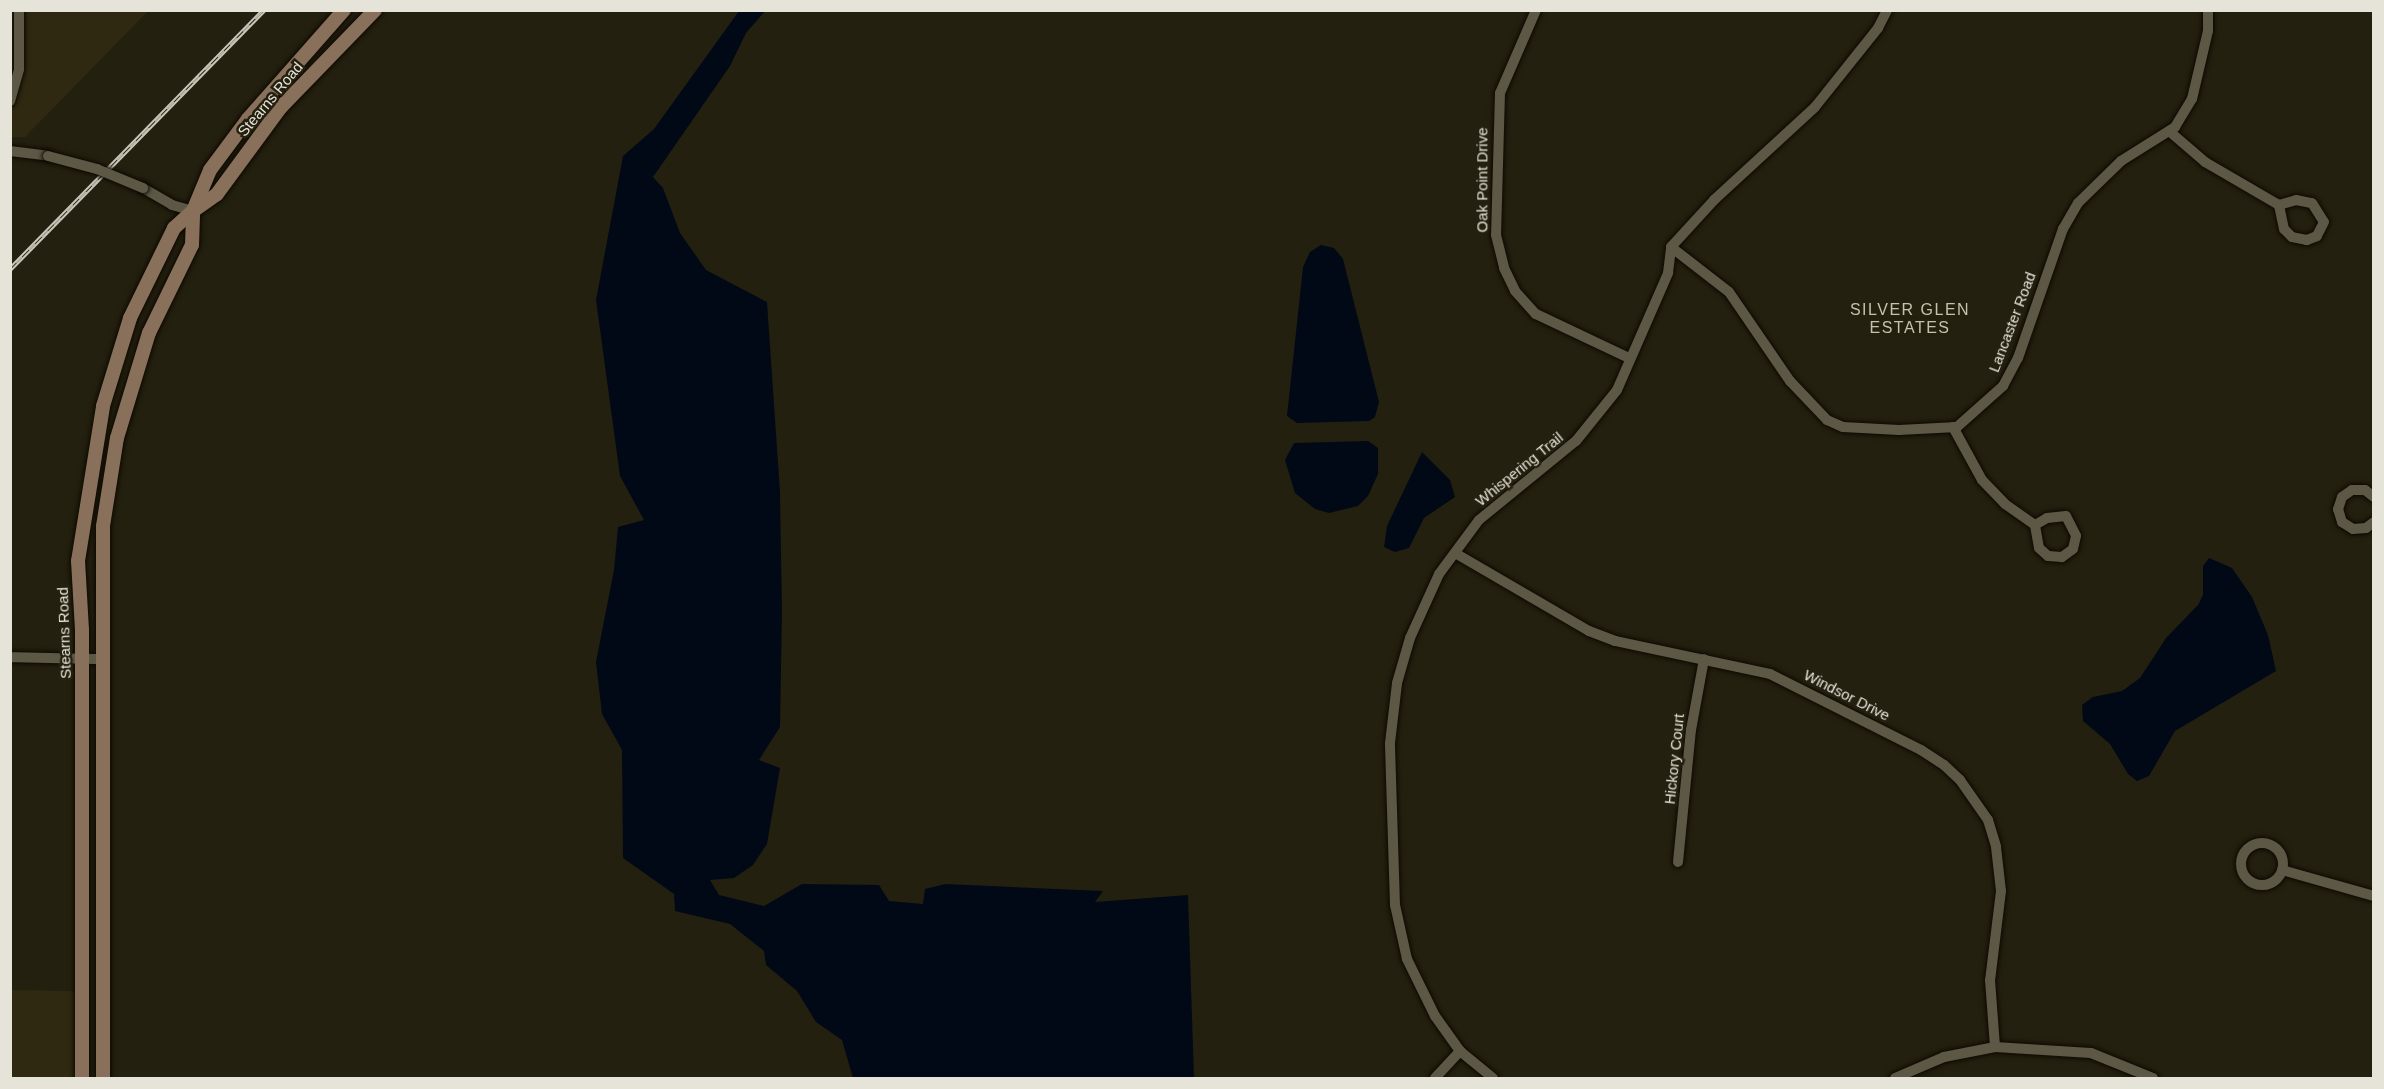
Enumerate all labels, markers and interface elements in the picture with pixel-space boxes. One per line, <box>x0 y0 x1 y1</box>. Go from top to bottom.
street label: Stearns Road <box>234 58 306 140</box>
street label: Oak Point Drive <box>1473 127 1491 233</box>
street label: Lancaster Road <box>1985 269 2039 375</box>
district label: SILVER GLEN ESTATES <box>1850 300 1970 338</box>
street label: Whispering Trail <box>1471 428 1567 510</box>
street label: Stearns Road <box>53 587 75 679</box>
street label: Windsor Drive <box>1801 666 1893 724</box>
street label: Hickory Court <box>1660 713 1688 805</box>

